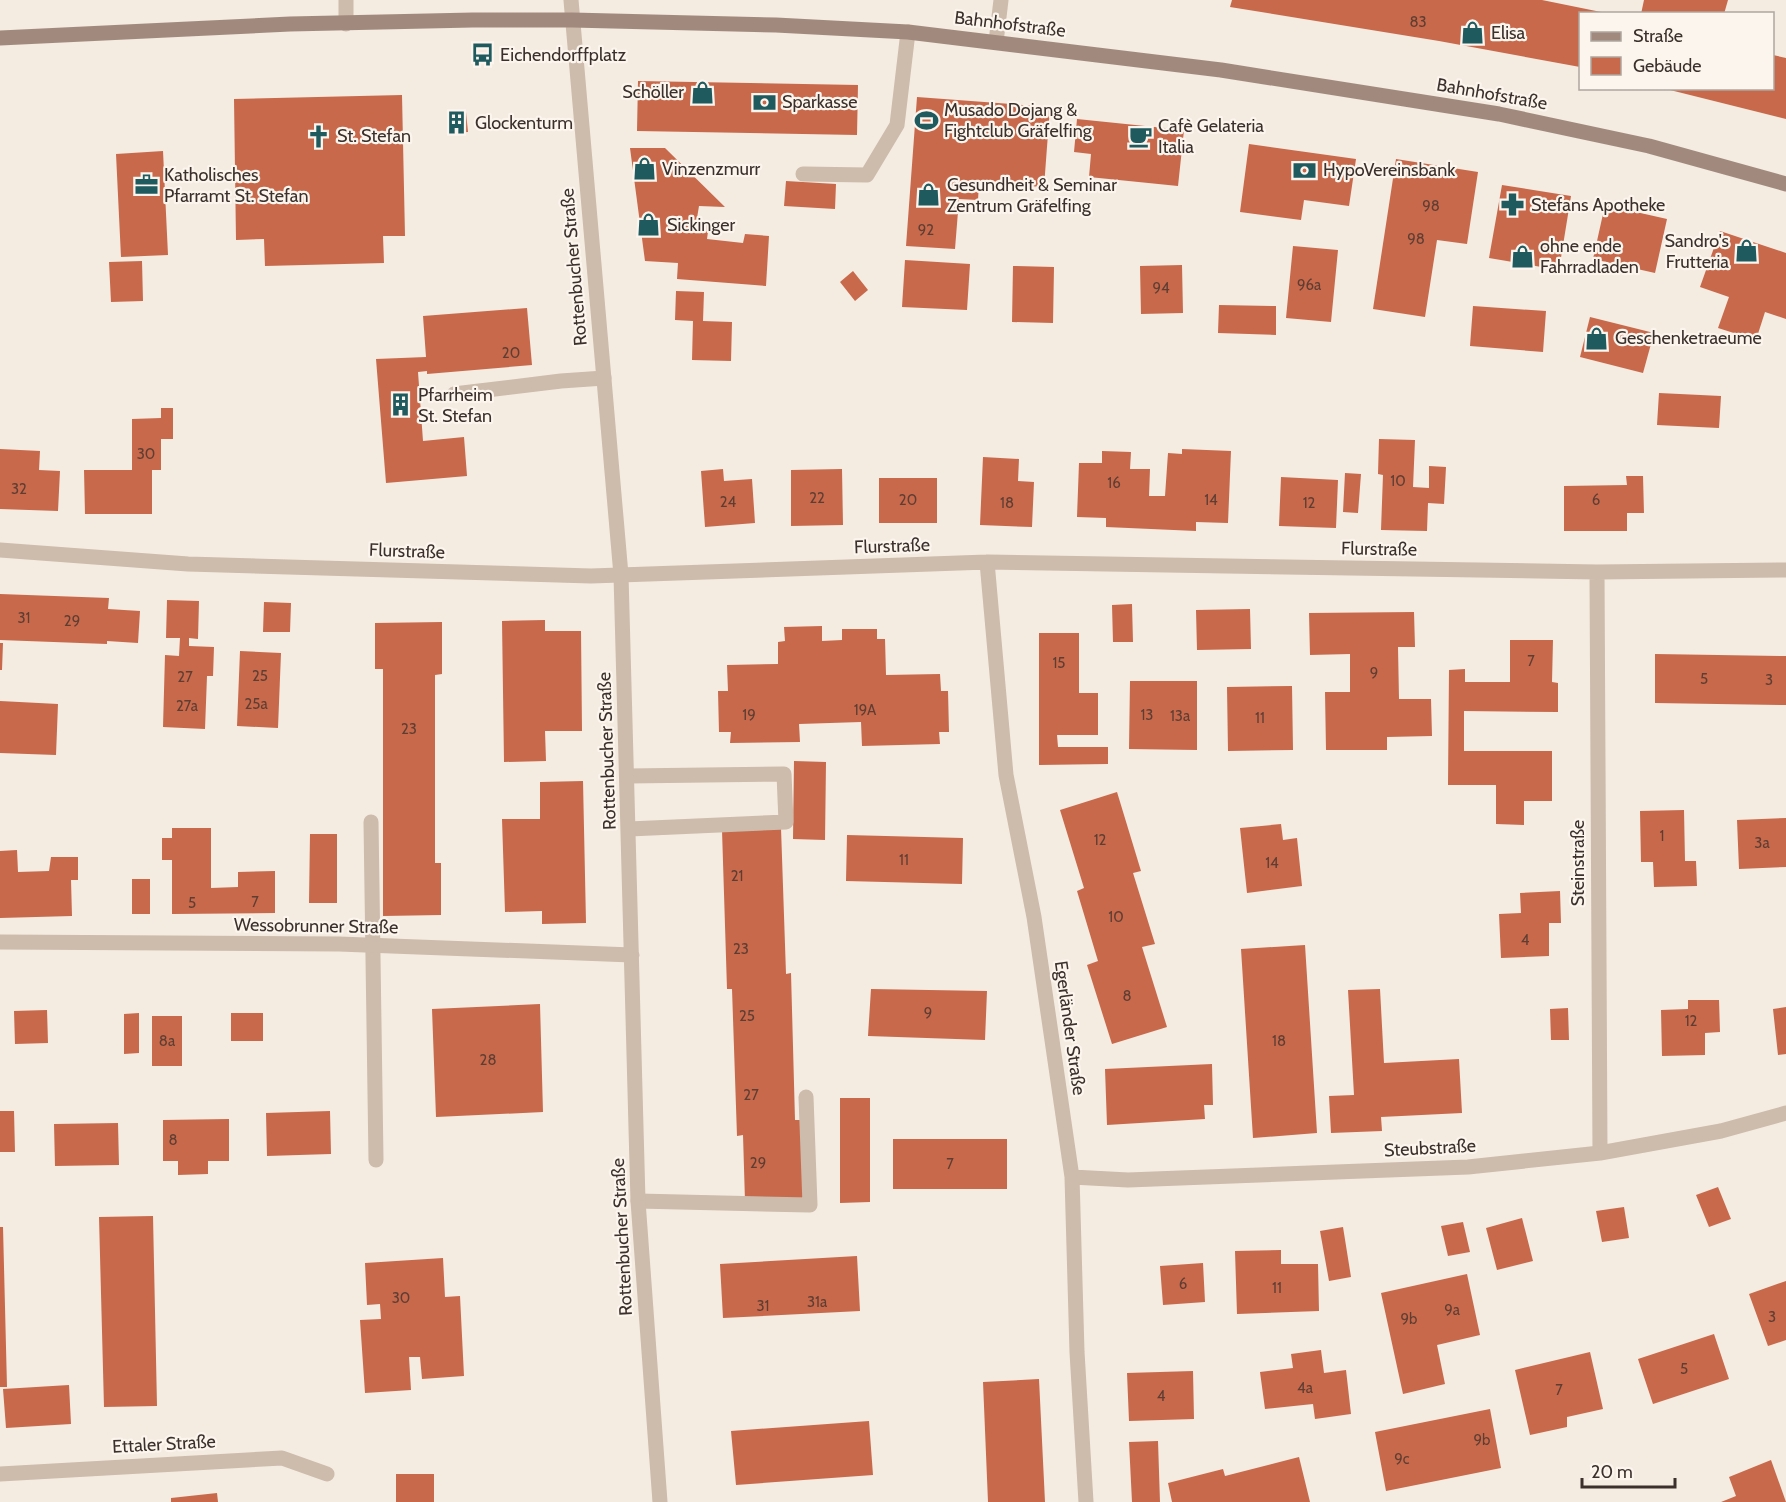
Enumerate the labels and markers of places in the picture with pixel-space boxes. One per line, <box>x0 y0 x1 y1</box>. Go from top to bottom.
shop icon: Elisa <box>1460 20 1486 46</box>
place label: Elisa <box>1491 22 1525 44</box>
bus stop icon: Eichendorffplatz <box>469 42 495 68</box>
place label: Eichendorffplatz <box>500 44 627 66</box>
shop icon: Schöller <box>689 79 715 105</box>
place label: Schöller <box>622 81 684 103</box>
bank icon: Sparkasse <box>751 89 777 115</box>
place label: Sparkasse <box>782 91 858 113</box>
place label: Musado Dojang & Fightclub Gräfelfing <box>944 99 1093 142</box>
sports icon: Musado Dojang & Fightclub Gräfelfing <box>913 107 939 133</box>
building icon: Glockenturm <box>444 110 470 136</box>
place label: Glockenturm <box>475 112 573 134</box>
place label: Cafè Gelateria Italia <box>1158 115 1264 158</box>
church icon: St. Stefan <box>306 123 332 149</box>
cafe icon: Cafè Gelateria Italia <box>1127 123 1153 149</box>
place label: St. Stefan <box>337 125 411 147</box>
shop icon: Vinzenzmurr <box>631 156 657 182</box>
bank icon: HypoVereinsbank <box>1292 157 1318 183</box>
place label: Vinzenzmurr <box>662 158 761 180</box>
place label: HypoVereinsbank <box>1323 159 1456 181</box>
place label: Katholisches Pfarramt St. Stefan <box>164 164 309 207</box>
office icon: Katholisches Pfarramt St. Stefan <box>133 172 159 198</box>
place label: Gesundheit & Seminar Zentrum Gräfelfing <box>947 174 1117 217</box>
shop icon: Gesundheit & Seminar Zentrum Gräfelfing <box>916 182 942 208</box>
pharmacy icon: Stefans Apotheke <box>1500 192 1526 218</box>
place label: Stefans Apotheke <box>1531 194 1665 216</box>
shop icon: Sickinger <box>636 212 662 238</box>
place label: Sickinger <box>667 214 736 236</box>
place label: Sandro's Frutteria <box>1664 230 1729 273</box>
place label: ohne ende Fahrradladen <box>1540 235 1639 278</box>
shop icon: Sandro's Frutteria <box>1734 238 1760 264</box>
shop icon: ohne ende Fahrradladen <box>1509 243 1535 269</box>
shop icon: Geschenketraeume <box>1584 325 1610 351</box>
place label: Geschenketraeume <box>1615 327 1762 349</box>
place label: Pfarrheim St. Stefan <box>418 384 493 427</box>
building icon: Pfarrheim St. Stefan <box>387 392 413 418</box>

